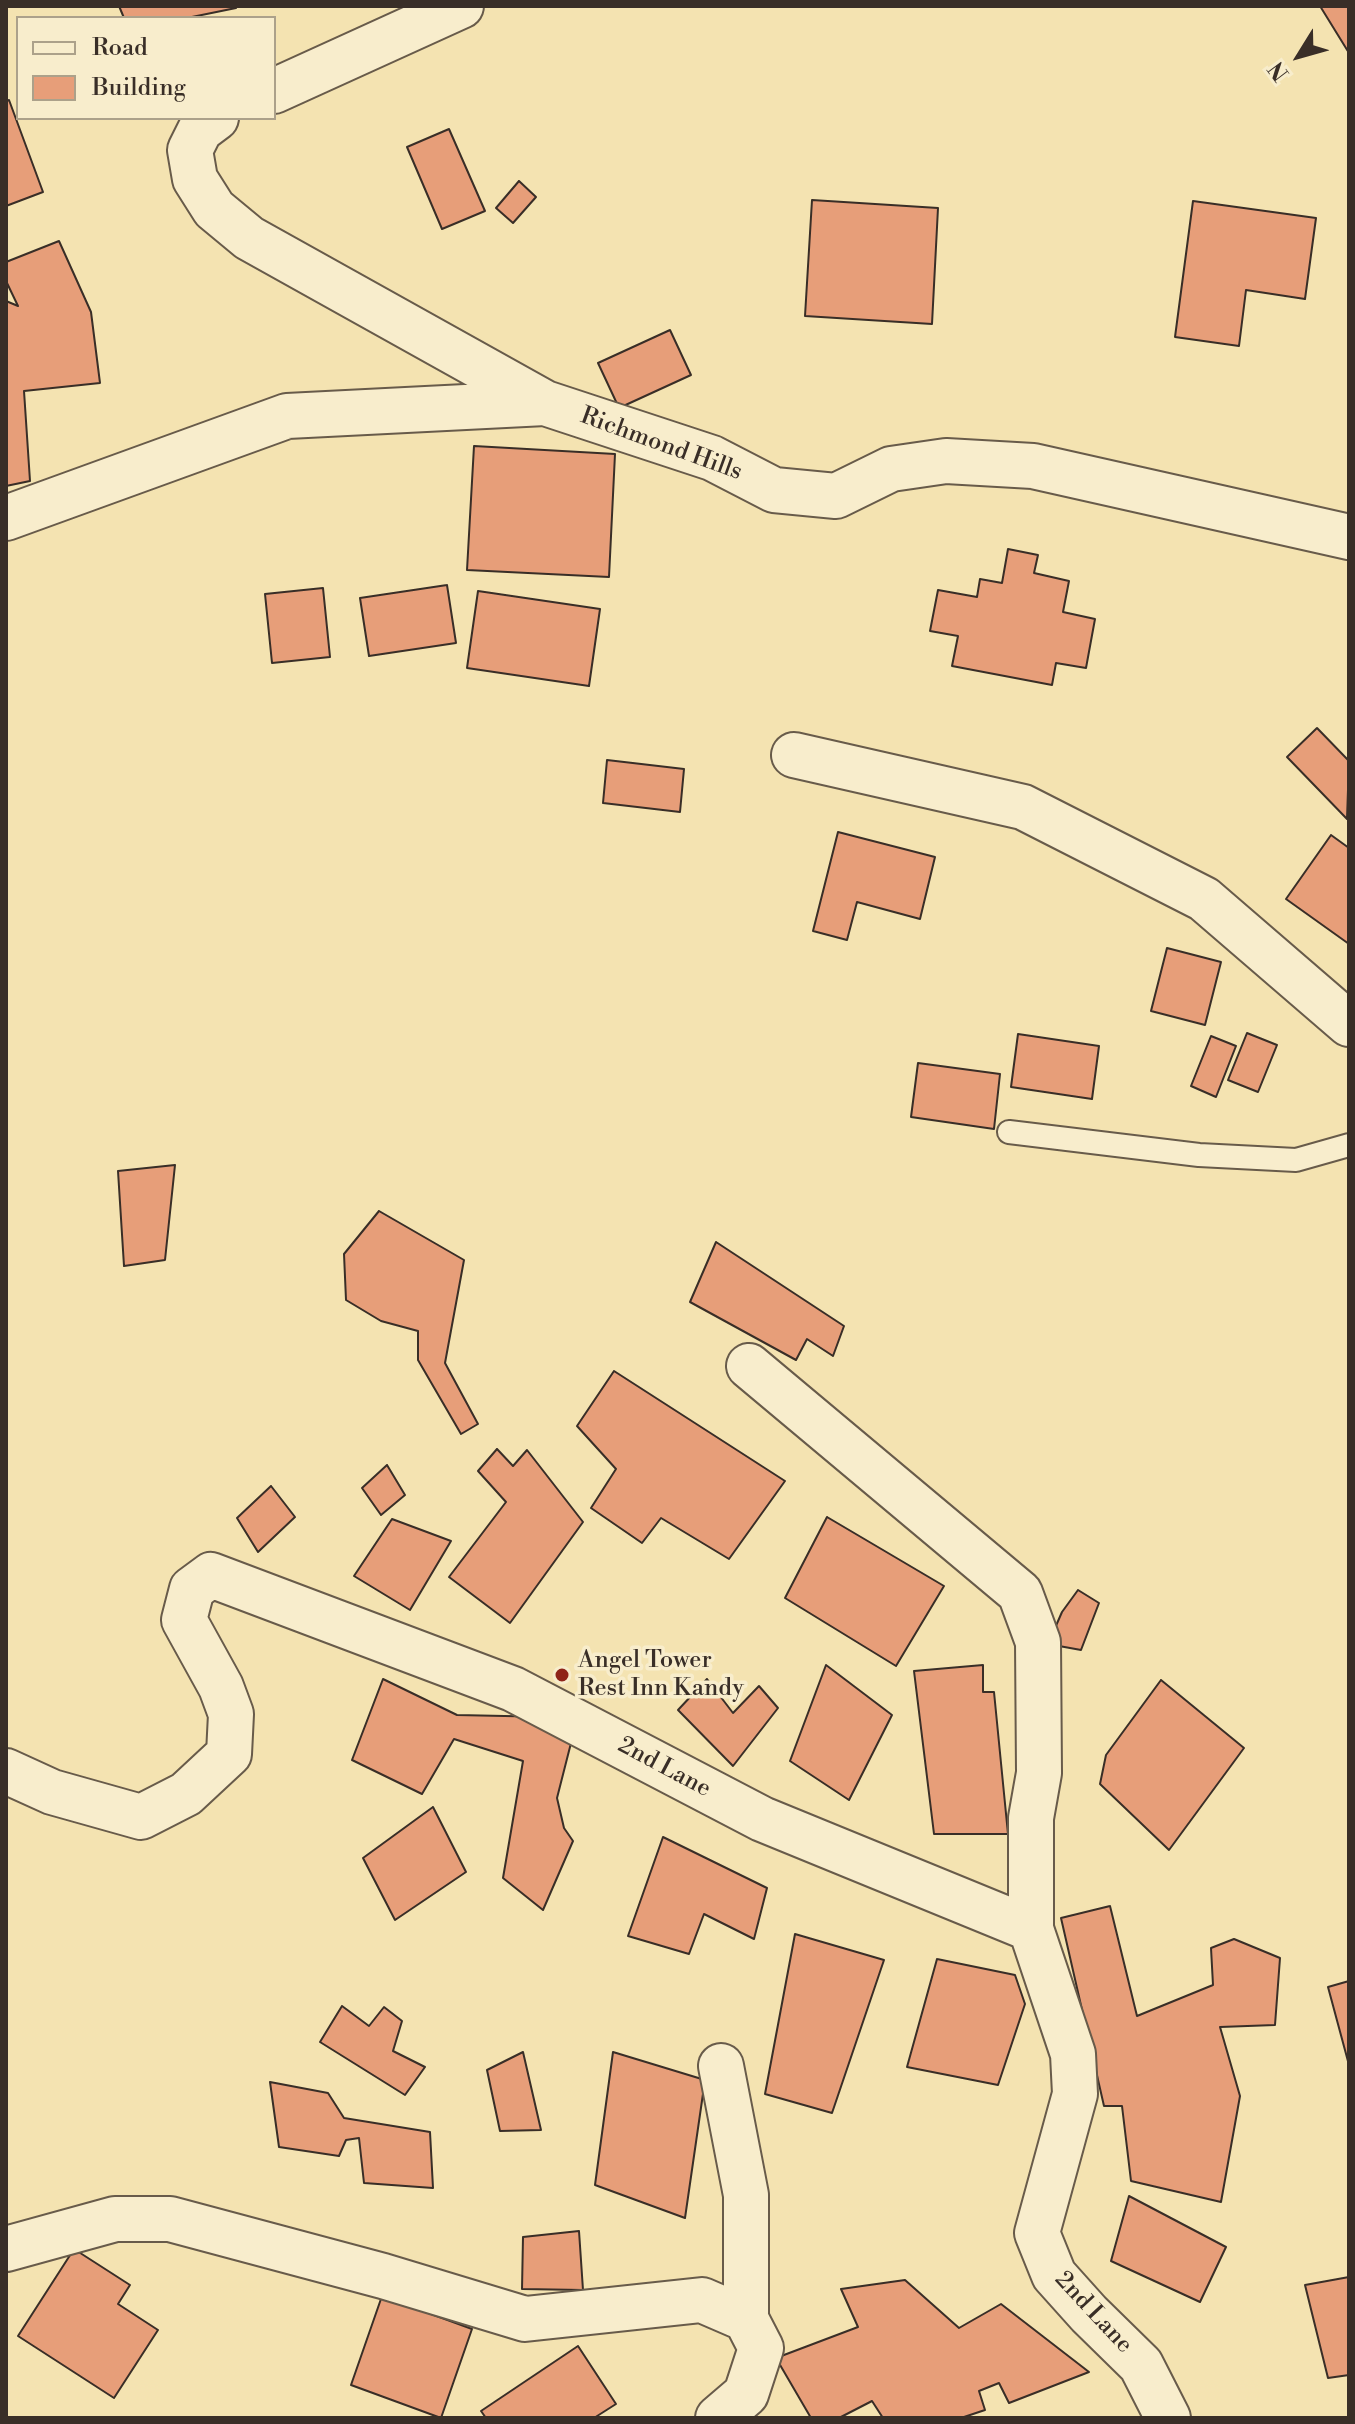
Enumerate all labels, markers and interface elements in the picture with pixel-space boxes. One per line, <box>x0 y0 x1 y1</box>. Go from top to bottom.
legend <box>16 16 276 120</box>
north arrow <box>1259 16 1339 96</box>
text: Road <box>92 33 148 63</box>
text: N <box>1263 56 1295 86</box>
text: Building <box>92 73 186 103</box>
street label: Richmond Hills <box>576 402 746 488</box>
place label: Angel Tower Rest Inn Kandy <box>578 1647 744 1703</box>
marker: Angel Tower Rest Inn Kandy <box>553 1666 571 1684</box>
street label: 2nd Lane <box>613 1732 715 1804</box>
street label: 2nd Lane <box>1048 2266 1138 2360</box>

